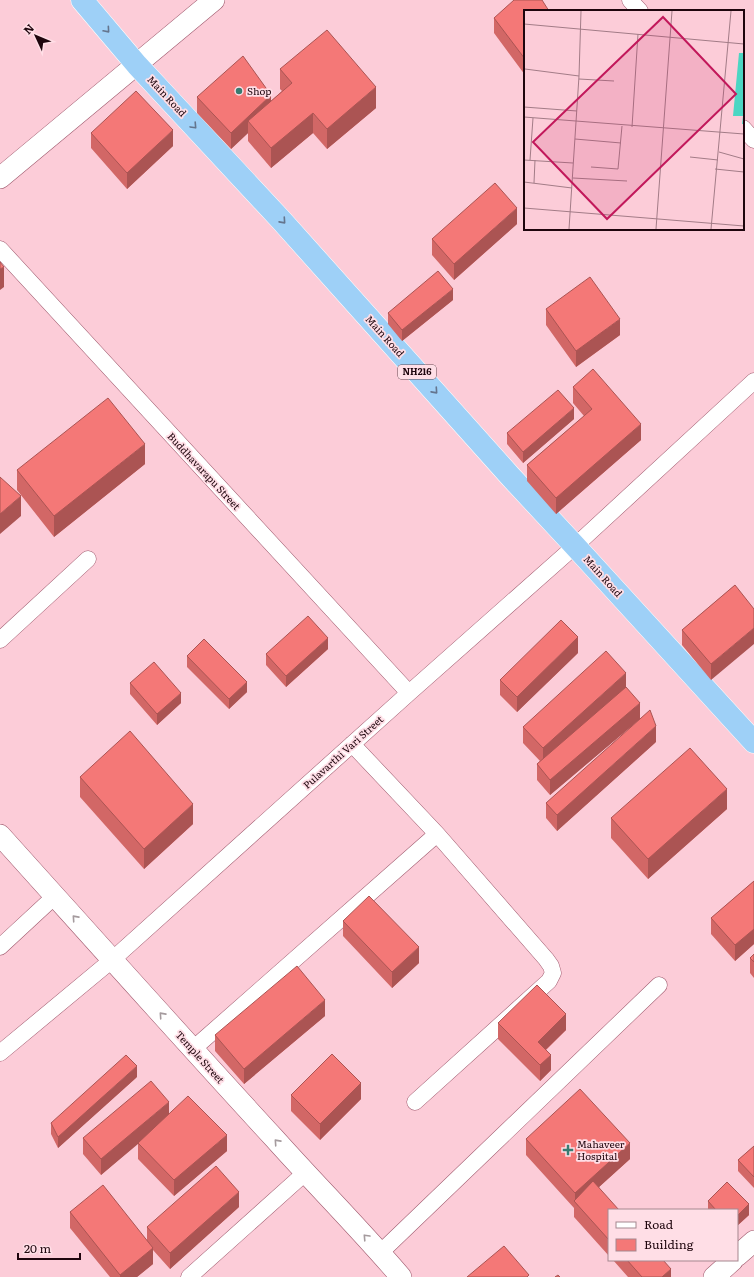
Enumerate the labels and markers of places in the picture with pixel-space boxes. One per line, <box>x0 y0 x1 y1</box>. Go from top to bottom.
place label: Shop <box>247 83 271 98</box>
marker: Shop <box>234 86 244 96</box>
place label: Mahaveer Hospital <box>577 1136 625 1163</box>
marker: Mahaveer Hospital <box>562 1144 574 1156</box>

